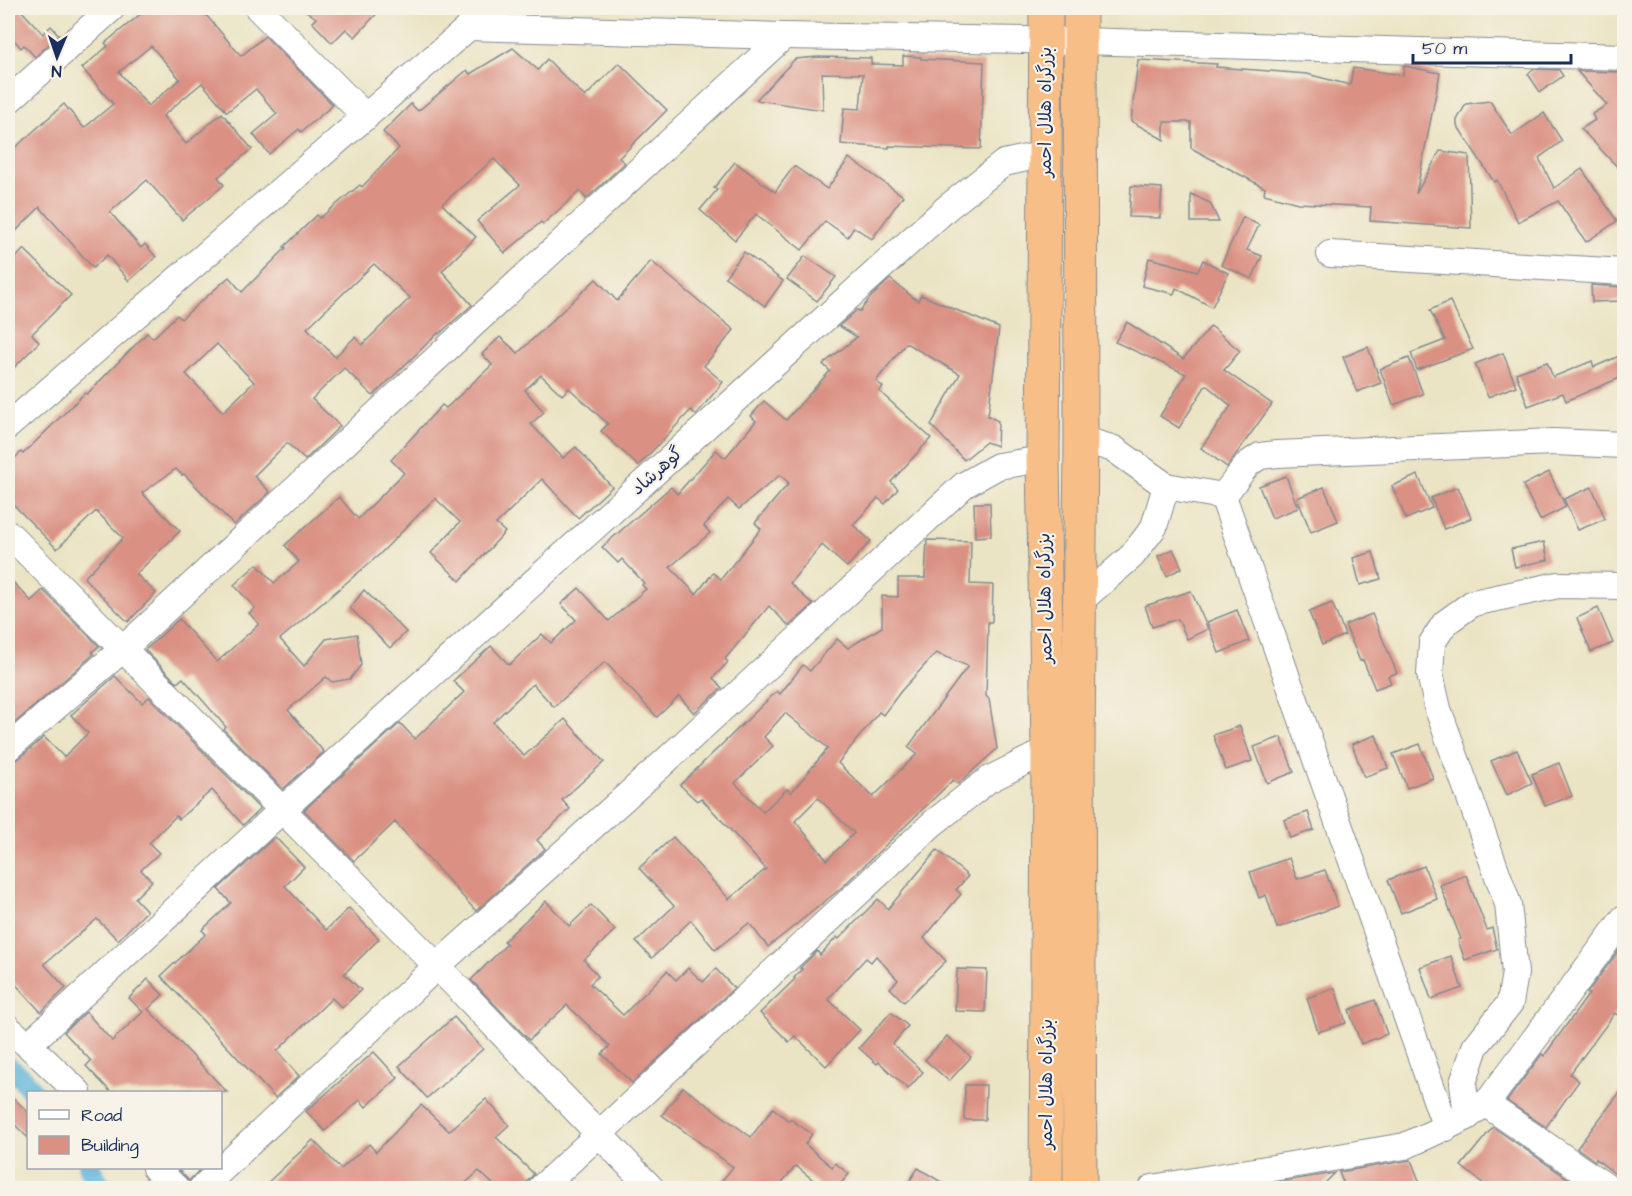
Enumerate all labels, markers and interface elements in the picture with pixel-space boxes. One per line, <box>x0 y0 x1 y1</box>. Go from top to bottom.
north arrow <box>27 27 87 87</box>
scale bar <box>1413 27 1570 65</box>
text: 50 m <box>1422 36 1467 61</box>
street label: بزرگراه هلال احمر <box>1033 47 1058 179</box>
text: N <box>51 60 62 82</box>
street label: گوهرشاد <box>626 441 689 501</box>
street label: بزرگراه هلال احمر <box>1031 533 1059 665</box>
street label: بزرگراه هلال احمر <box>1034 1019 1059 1151</box>
legend <box>27 1091 222 1169</box>
text: Road <box>81 1103 122 1128</box>
text: Building <box>81 1133 139 1159</box>

